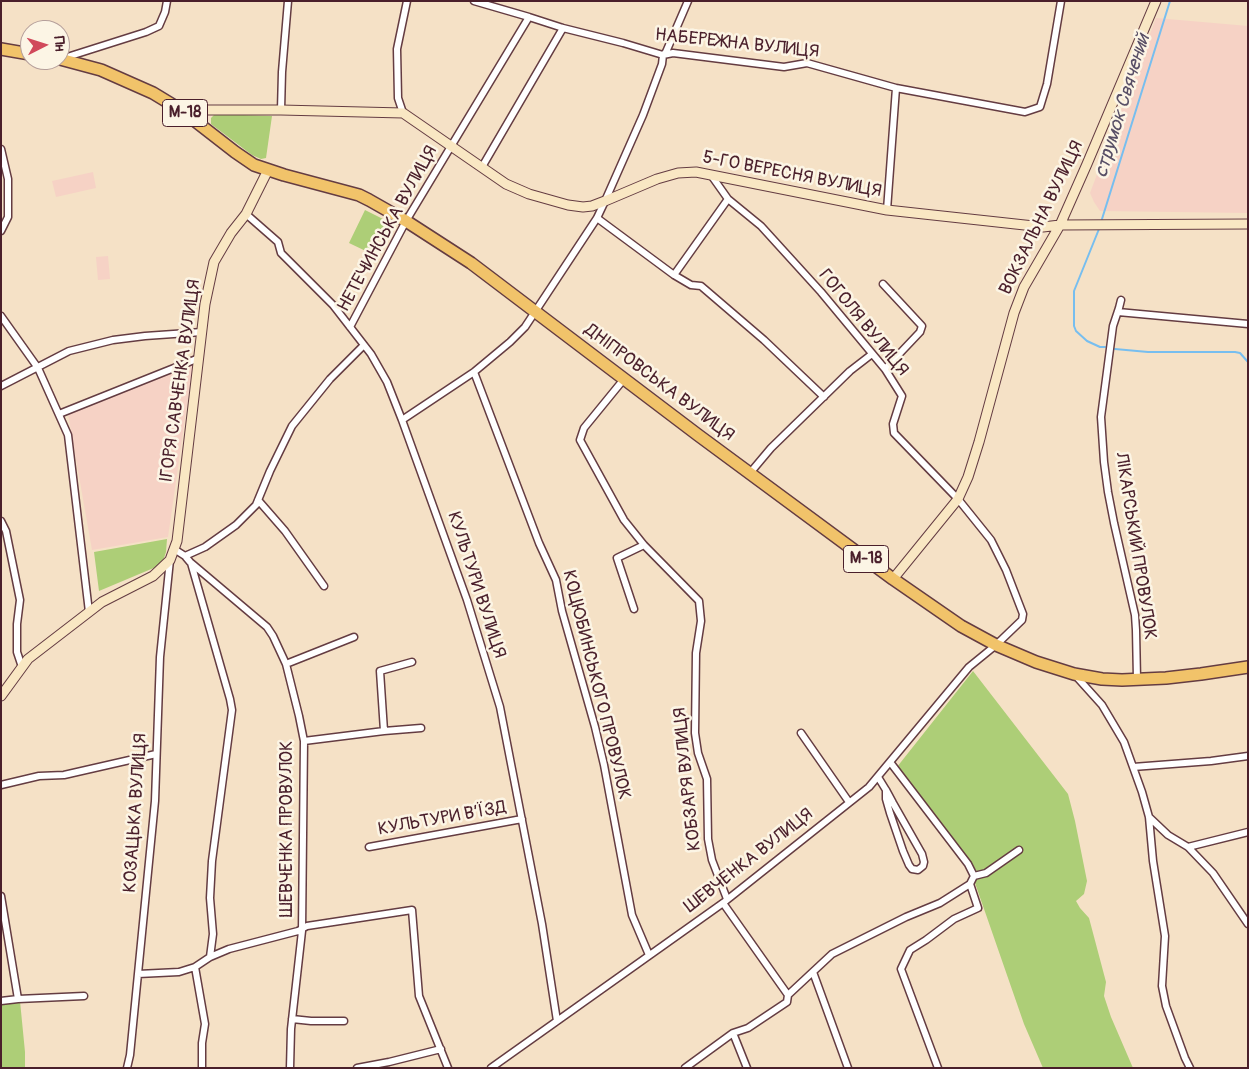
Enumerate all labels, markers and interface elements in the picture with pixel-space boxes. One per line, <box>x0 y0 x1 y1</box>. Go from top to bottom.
north arrow <box>20 20 70 70</box>
street label: НАБЕРЕЖНА ВУЛИЦЯ <box>654 25 820 63</box>
water label: струмок Свячений <box>1090 32 1156 180</box>
text: Пн <box>50 35 69 52</box>
road number: М-18 <box>162 100 208 126</box>
street label: ВОКЗАЛЬНА ВУЛИЦЯ <box>995 137 1089 299</box>
street label: НЕТЕЧИНСЬКА ВУЛИЦЯ <box>333 142 443 316</box>
street label: 5-ГО ВЕРЕСНЯ ВУЛИЦЯ <box>701 147 883 203</box>
street label: ГОГОЛЯ ВУЛИЦЯ <box>813 265 913 381</box>
street label: ІГОРЯ САВЧЕНКА ВУЛИЦЯ <box>156 278 206 484</box>
street label: ДНІПРОВСЬКА ВУЛИЦЯ <box>580 320 738 446</box>
street label: ЛІКАРСЬКИЙ ПРОВУЛОК <box>1110 451 1160 641</box>
street label: КУЛЬТУРИ ВУЛИЦЯ <box>442 509 510 661</box>
road number: М-18 <box>844 546 888 572</box>
street label: КОЦЮБИНСЬКОГО ПРОВУЛОК <box>557 568 635 802</box>
street label: КОБЗАРЯ ВУЛИЦЯ <box>670 706 706 852</box>
street label: КОЗАЦЬКА ВУЛИЦЯ <box>120 733 152 893</box>
street label: ШЕВЧЕНКА ПРОВУЛОК <box>276 741 298 917</box>
street label: КУЛЬТУРИ В’ЇЗД <box>376 797 508 841</box>
street label: ШЕВЧЕНКА ВУЛИЦЯ <box>680 804 818 918</box>

